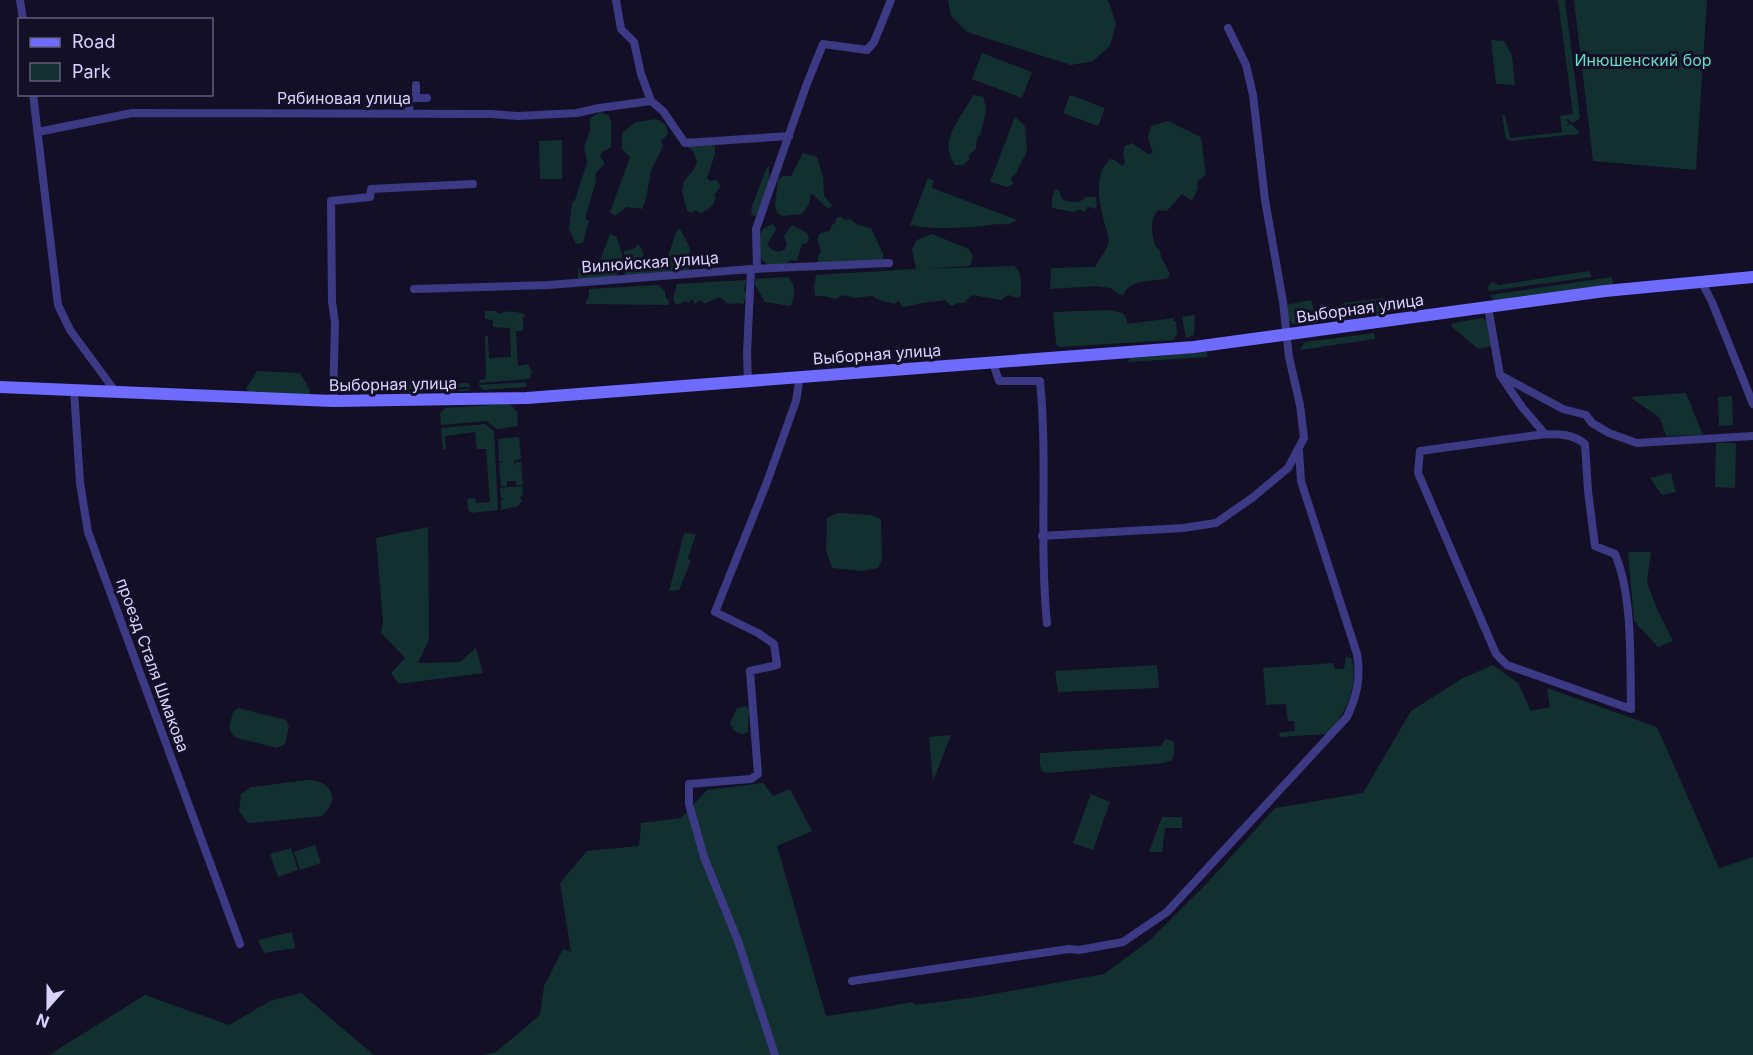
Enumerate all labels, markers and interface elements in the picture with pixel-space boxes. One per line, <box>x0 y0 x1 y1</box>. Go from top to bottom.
legend <box>18 18 213 96</box>
text: Road <box>72 31 115 52</box>
park label: Инюшенский бор <box>1574 50 1712 70</box>
text: Park <box>72 61 111 82</box>
street label: Рябиновая улица <box>277 88 411 108</box>
street label: Вилюйская улица <box>581 247 719 277</box>
street label: Выборная улица <box>1295 289 1425 327</box>
street label: Выборная улица <box>812 340 942 368</box>
street label: Выборная улица <box>329 373 457 395</box>
street label: проезд Сталя Шмакова <box>112 575 194 755</box>
north arrow <box>18 977 78 1037</box>
text: N <box>33 1009 52 1033</box>

